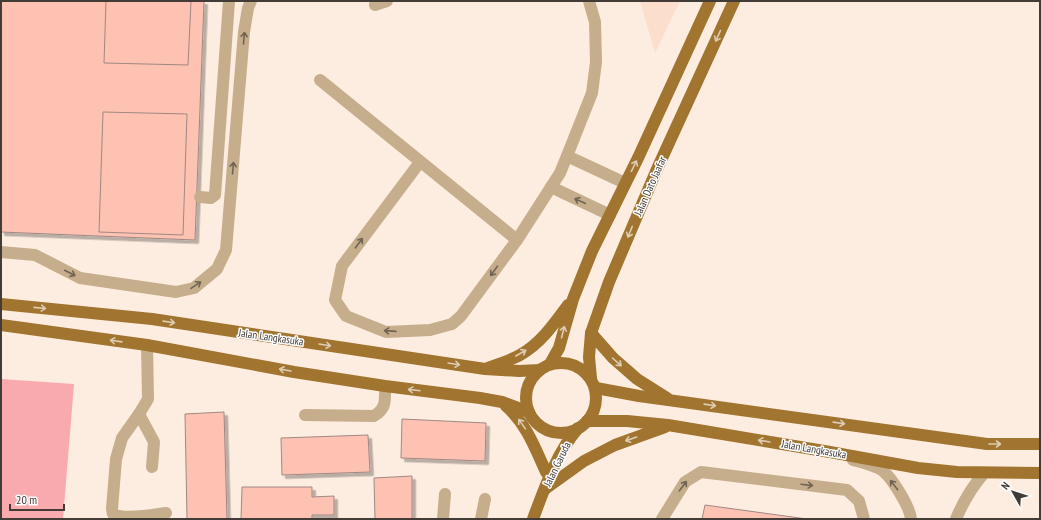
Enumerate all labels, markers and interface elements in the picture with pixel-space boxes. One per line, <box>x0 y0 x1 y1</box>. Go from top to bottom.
one-way arrow <box>714 30 721 42</box>
one-way arrow <box>240 32 247 45</box>
street label: Jalan Dato Jaafar <box>630 154 669 219</box>
one-way arrow <box>631 160 638 172</box>
one-way arrow <box>229 162 236 175</box>
one-way arrow <box>575 197 587 204</box>
one-way arrow <box>626 225 633 237</box>
one-way arrow <box>355 238 363 249</box>
one-way arrow <box>489 266 498 277</box>
one-way arrow <box>64 270 76 277</box>
one-way arrow <box>191 281 202 289</box>
one-way arrow <box>33 304 46 312</box>
one-way arrow <box>162 318 175 326</box>
street label: Jalan Langkasuka <box>237 325 304 348</box>
one-way arrow <box>560 326 567 339</box>
one-way arrow <box>384 327 397 334</box>
one-way arrow <box>110 337 123 345</box>
one-way arrow <box>318 341 331 349</box>
one-way arrow <box>515 349 527 357</box>
one-way arrow <box>612 357 623 366</box>
one-way arrow <box>447 360 460 368</box>
one-way arrow <box>279 366 292 374</box>
one-way arrow <box>408 386 421 394</box>
one-way arrow <box>703 402 716 409</box>
one-way arrow <box>518 419 526 430</box>
one-way arrow <box>832 419 845 427</box>
one-way arrow <box>625 436 638 443</box>
street label: Jalan Langkasuka <box>780 436 847 462</box>
one-way arrow <box>758 437 771 445</box>
street label: Jalan Garuda <box>540 439 574 490</box>
one-way arrow <box>988 440 1001 448</box>
north arrow <box>993 472 1033 512</box>
one-way arrow <box>889 479 898 490</box>
text: N <box>998 479 1013 492</box>
one-way arrow <box>679 481 687 492</box>
one-way arrow <box>800 482 813 489</box>
scale bar <box>10 486 64 512</box>
text: 20 m <box>16 492 37 507</box>

